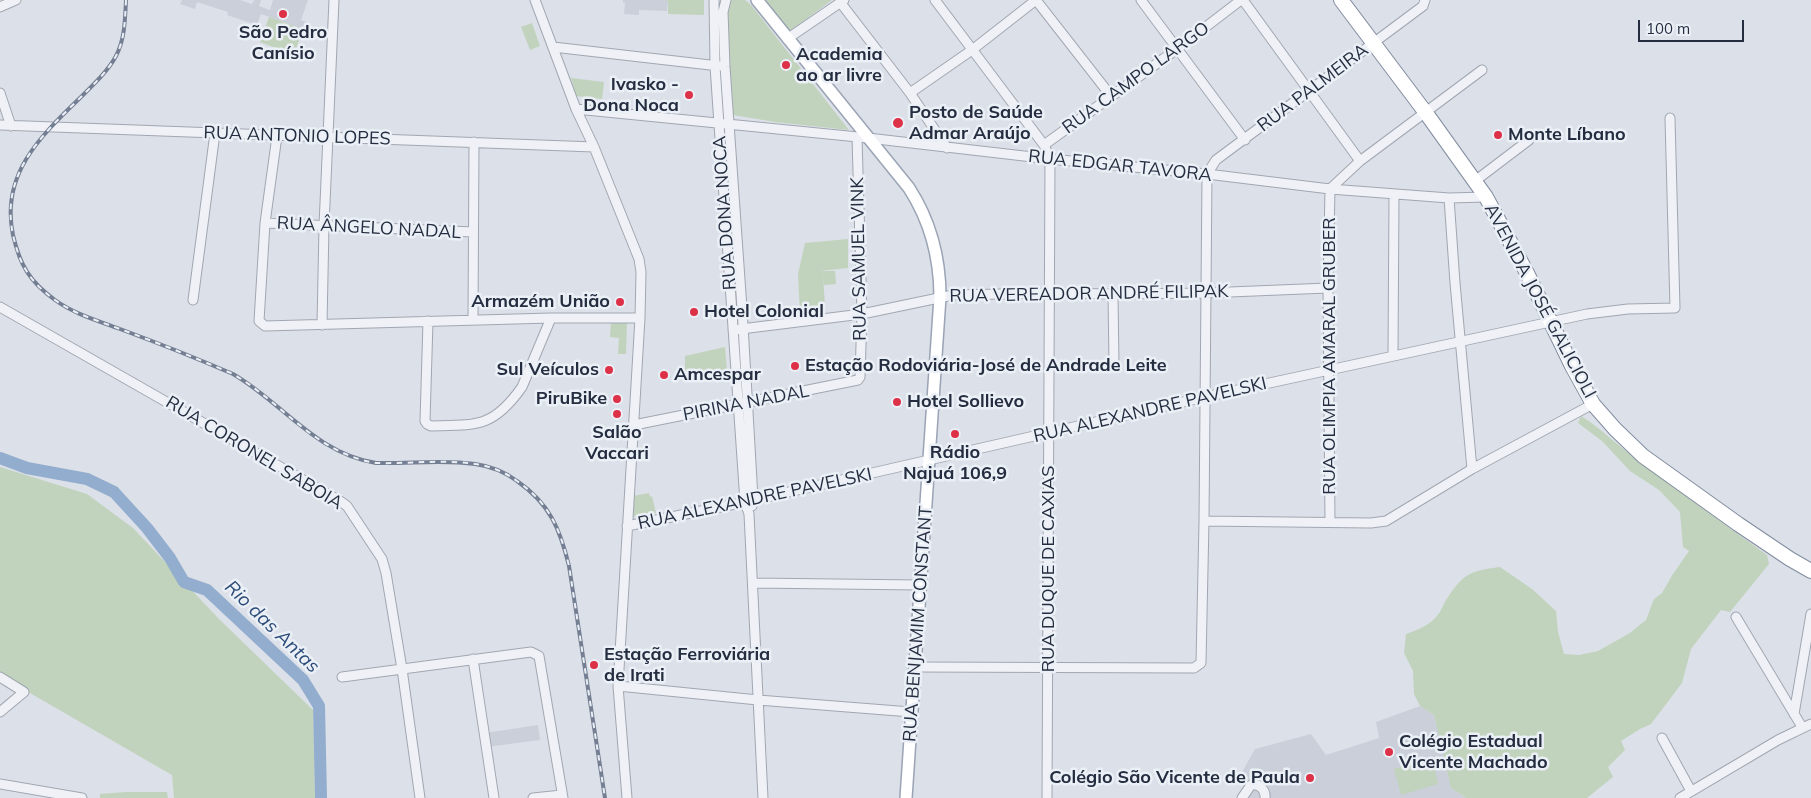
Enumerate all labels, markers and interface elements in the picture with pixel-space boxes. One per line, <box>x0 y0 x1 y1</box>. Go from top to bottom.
marker: São Pedro Canísio <box>277 8 289 20</box>
scale bar <box>1641 10 1747 42</box>
street label: RUA CAMPO LARGO <box>1058 17 1214 139</box>
text: 100 m <box>1646 19 1690 38</box>
place label: São Pedro Canísio <box>239 22 327 64</box>
street label: RUA PALMEIRA <box>1253 39 1373 137</box>
place label: Academia ao ar livre <box>796 44 883 86</box>
marker: Academia ao ar livre <box>780 59 792 71</box>
place label: Ivasko - Dona Noca <box>583 74 679 116</box>
marker: Ivasko - Dona Noca <box>683 89 695 101</box>
place label: Posto de Saúde Admar Araújo <box>909 102 1043 144</box>
marker: Posto de Saúde Admar Araújo <box>891 116 905 130</box>
street label: RUA ANTONIO LOPES <box>203 122 391 150</box>
place label: Monte Líbano <box>1508 124 1626 146</box>
marker: Monte Líbano <box>1492 129 1504 141</box>
street label: RUA DONA NOCA <box>709 135 741 291</box>
street label: RUA EDGAR TAVORA <box>1027 146 1213 186</box>
street label: RUA SAMUEL VINK <box>847 177 871 341</box>
street label: AVENIDA JOSÉ GALICIOLI <box>1479 200 1601 402</box>
street label: RUA ÂNGELO NADAL <box>276 212 462 244</box>
street label: RUA OLIMPIA AMARAL GRUBER <box>1319 217 1341 495</box>
street label: RUA VEREADOR ANDRÉ FILIPAK <box>949 281 1229 307</box>
place label: Armazém União <box>471 291 610 313</box>
marker: Armazém União <box>614 296 626 308</box>
place label: Hotel Colonial <box>704 301 824 323</box>
marker: Hotel Colonial <box>688 306 700 318</box>
place label: Estação Rodoviária-José de Andrade Leite <box>805 355 1167 377</box>
place label: Sul Veículos <box>496 359 599 381</box>
marker: Estação Rodoviária-José de Andrade Leite <box>789 360 801 372</box>
marker: Sul Veículos <box>603 364 615 376</box>
place label: Amcespar <box>674 364 761 386</box>
marker: Amcespar <box>658 369 670 381</box>
street label: RUA ALEXANDRE PAVELSKI <box>1031 373 1269 447</box>
street label: PIRINA NADAL <box>681 380 811 426</box>
place label: PiruBike <box>536 388 607 410</box>
place label: Hotel Sollievo <box>907 391 1024 413</box>
street label: RUA CORONEL SABOIA <box>162 392 346 514</box>
marker: PiruBike <box>611 393 623 405</box>
marker: Hotel Sollievo <box>891 396 903 408</box>
marker: Salão Vaccari <box>611 408 623 420</box>
place label: Salão Vaccari <box>585 422 649 464</box>
marker: Rádio Najuá 106,9 <box>949 428 961 440</box>
place label: Rádio Najuá 106,9 <box>903 442 1007 484</box>
street label: RUA ALEXANDRE PAVELSKI <box>636 464 874 534</box>
street label: RUA DUQUE DE CAXIAS <box>1038 466 1060 672</box>
street label: RUA BENJAMIM CONSTANT <box>899 505 937 743</box>
water label: Rio das Antas <box>220 576 324 678</box>
place label: Estação Ferroviária de Irati <box>604 644 770 686</box>
marker: Estação Ferroviária de Irati <box>588 659 600 671</box>
place label: Colégio Estadual Vicente Machado <box>1399 731 1548 774</box>
marker: Colégio Estadual Vicente Machado <box>1383 746 1395 758</box>
place label: Colégio São Vicente de Paula <box>1049 767 1300 789</box>
marker: Colégio São Vicente de Paula <box>1304 772 1316 784</box>

